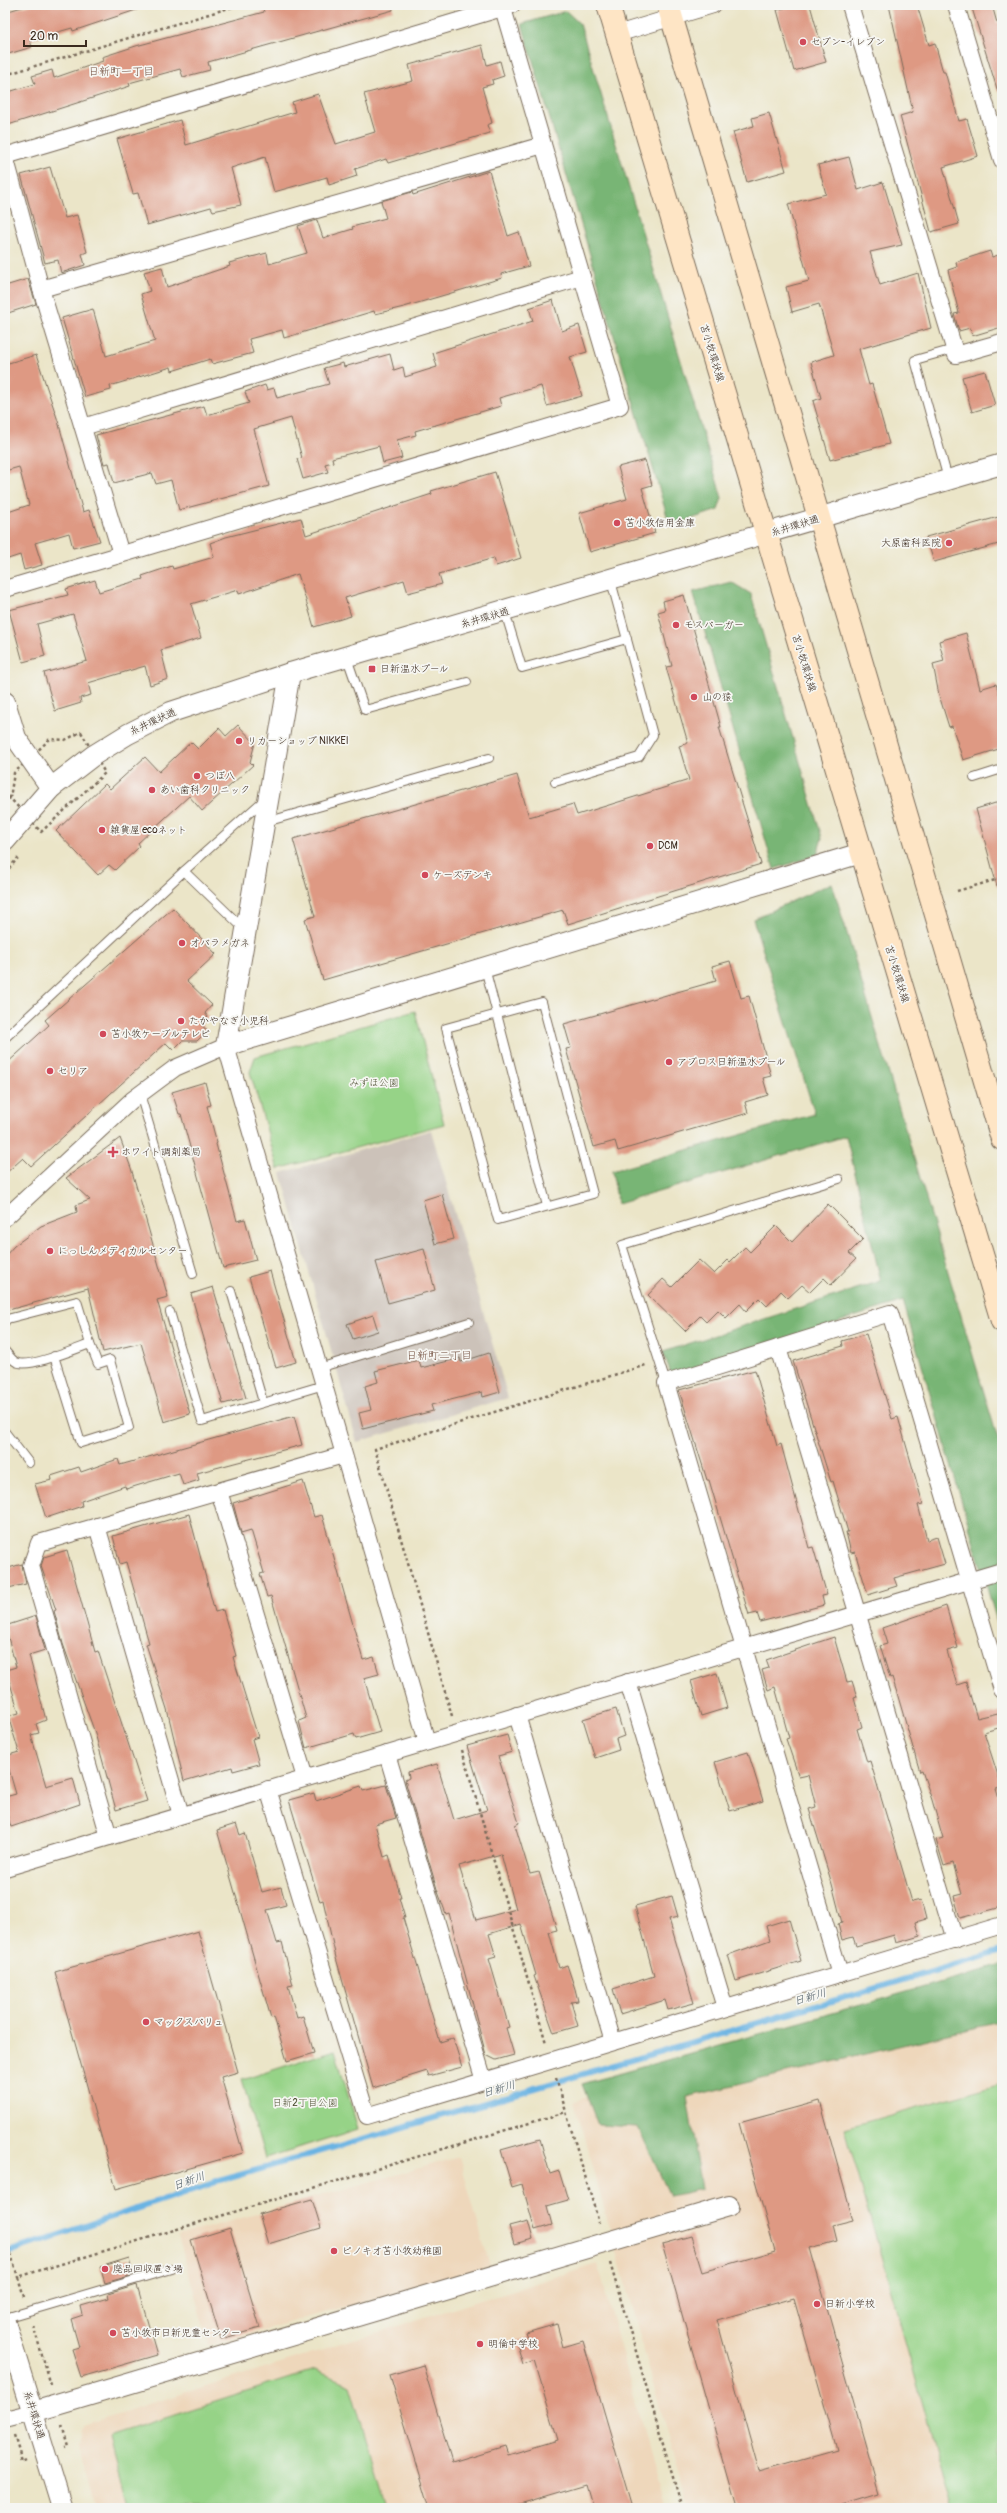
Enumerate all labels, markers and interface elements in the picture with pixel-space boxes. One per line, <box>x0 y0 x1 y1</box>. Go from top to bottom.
scale bar <box>24 22 86 48</box>
text: 20 m <box>30 29 59 44</box>
place label: セブン-イレブン <box>811 36 885 48</box>
marker: セブン-イレブン <box>798 37 808 47</box>
district label: 日新町一丁目 <box>88 65 154 78</box>
street label: 苫小牧環状線 <box>697 323 727 383</box>
street label: 糸井環状通 <box>769 513 821 539</box>
place label: 苫小牧信用金庫 <box>625 517 695 529</box>
marker: 苫小牧信用金庫 <box>612 518 622 528</box>
place label: 大原歯科医院 <box>881 537 941 549</box>
marker: 大原歯科医院 <box>944 538 954 548</box>
street label: 糸井環状通 <box>459 605 511 631</box>
place label: モスバーガー <box>684 619 744 631</box>
marker: モスバーガー <box>671 620 681 630</box>
street label: 苫小牧環状線 <box>789 633 819 693</box>
place label: 日新温水プール <box>380 663 449 675</box>
marker: 日新温水プール <box>367 664 377 674</box>
place label: 山の猿 <box>702 691 732 703</box>
marker: 山の猿 <box>689 692 699 702</box>
street label: 糸井環状通 <box>128 706 178 738</box>
place label: リカーショップ NIKKEI <box>247 735 349 747</box>
marker: リカーショップ NIKKEI <box>234 736 244 746</box>
place label: つぼ八 <box>205 770 235 782</box>
marker: つぼ八 <box>192 771 202 781</box>
place label: あい歯科クリニック <box>160 784 250 796</box>
marker: あい歯科クリニック <box>147 785 157 795</box>
place label: 雑貨屋 ecoネット <box>110 824 187 836</box>
marker: 雑貨屋 ecoネット <box>97 825 107 835</box>
place label: DCM <box>658 840 678 852</box>
marker: DCM <box>645 841 655 851</box>
place label: ケーズデンキ <box>433 869 492 881</box>
marker: ケーズデンキ <box>420 870 430 880</box>
place label: オバラメガネ <box>190 937 250 949</box>
marker: オバラメガネ <box>177 938 187 948</box>
street label: 苫小牧環状線 <box>882 944 912 1004</box>
place label: たかやなぎ小児科 <box>189 1015 269 1027</box>
marker: たかやなぎ小児科 <box>176 1016 186 1026</box>
place label: 苫小牧ケーブルテレビ <box>111 1028 210 1040</box>
marker: 苫小牧ケーブルテレビ <box>98 1029 108 1039</box>
place label: アブロス日新温水プール <box>677 1056 786 1068</box>
marker: アブロス日新温水プール <box>664 1057 674 1067</box>
place label: セリア <box>58 1065 88 1077</box>
marker: セリア <box>45 1066 55 1076</box>
park label: みずほ公園 <box>349 1077 399 1089</box>
place label: ホワイト調剤薬局 <box>121 1146 201 1158</box>
marker: ホワイト調剤薬局 <box>108 1147 118 1157</box>
place label: にっしんメディカルセンター <box>58 1245 187 1257</box>
marker: にっしんメディカルセンター <box>45 1246 55 1256</box>
district label: 日新町二丁目 <box>406 1349 472 1362</box>
water label: 日新川 <box>792 1986 828 2008</box>
place label: マックスバリュ <box>154 2016 224 2028</box>
marker: マックスバリュ <box>141 2017 151 2027</box>
water label: 日新川 <box>481 2078 517 2100</box>
park label: 日新2丁目公園 <box>272 2097 338 2109</box>
water label: 日新川 <box>171 2169 207 2193</box>
place label: ピノキオ苫小牧幼稚園 <box>342 2245 442 2257</box>
marker: ピノキオ苫小牧幼稚園 <box>329 2246 339 2256</box>
place label: 廃品回収置き場 <box>113 2263 183 2275</box>
marker: 廃品回収置き場 <box>100 2264 110 2274</box>
place label: 日新小学校 <box>825 2298 875 2310</box>
marker: 日新小学校 <box>812 2299 822 2309</box>
place label: 苫小牧市日新児童センター <box>121 2327 241 2339</box>
marker: 苫小牧市日新児童センター <box>108 2328 118 2338</box>
place label: 明倫中学校 <box>488 2338 538 2350</box>
marker: 明倫中学校 <box>475 2339 485 2349</box>
street label: 糸井環状通 <box>21 2389 47 2441</box>

